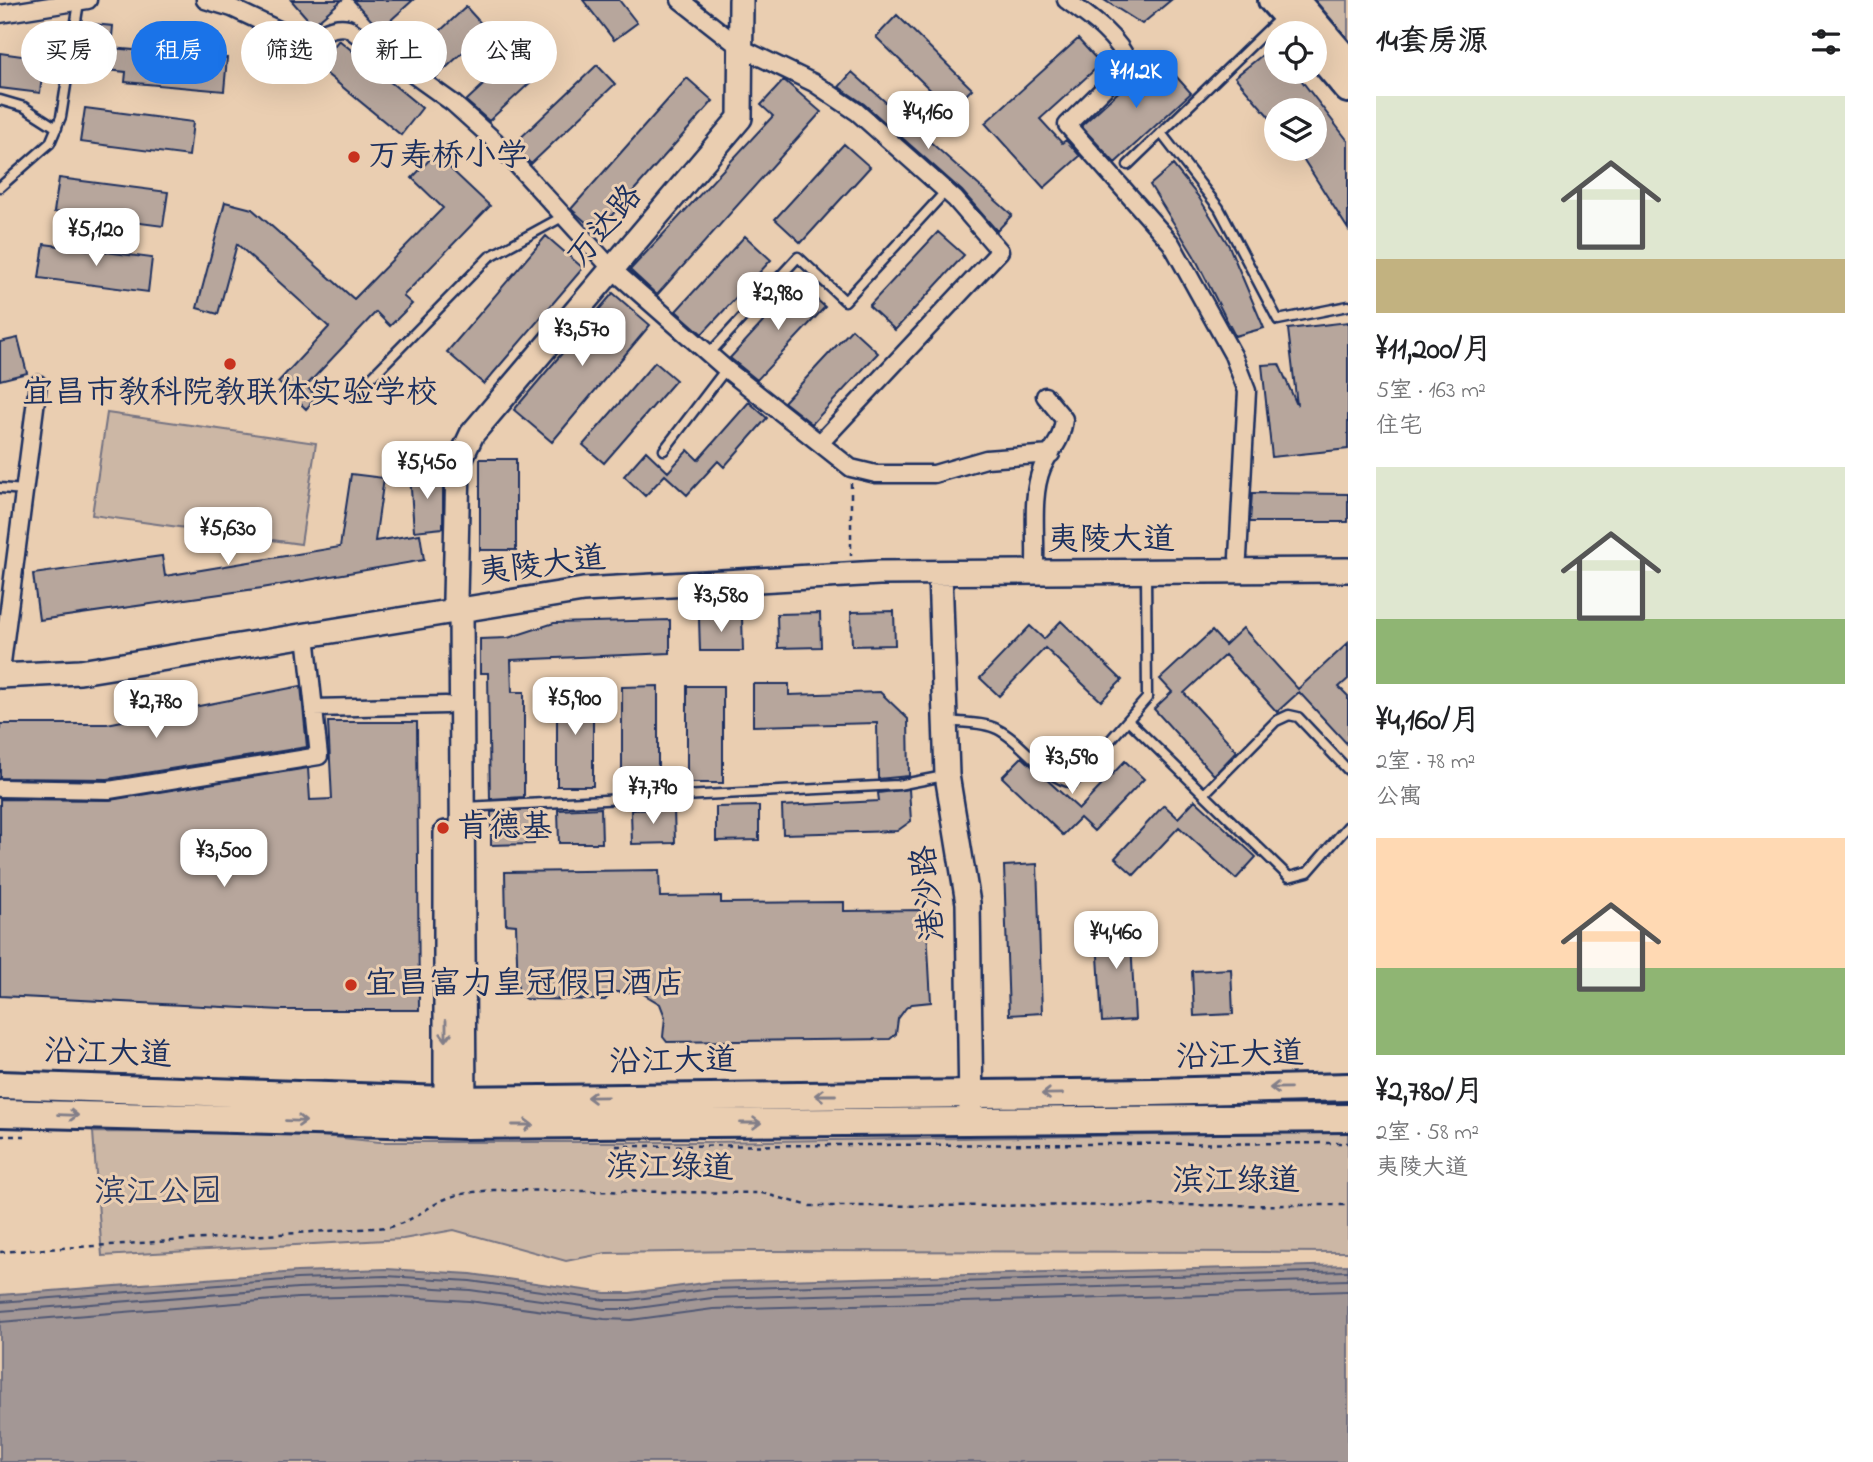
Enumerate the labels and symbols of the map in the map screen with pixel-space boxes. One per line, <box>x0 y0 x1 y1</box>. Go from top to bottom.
pin: ¥11.2K <box>1079 50 1193 110</box>
pin: ¥4,160 <box>871 92 985 151</box>
place label: 万寿桥小学 <box>368 134 528 181</box>
marker: 万寿桥小学 <box>346 149 362 165</box>
street label: 万达路 <box>557 175 655 279</box>
pin: ¥5,120 <box>39 208 153 268</box>
pin: ¥2,980 <box>721 272 835 332</box>
pin: ¥3,570 <box>525 308 639 368</box>
marker: 宜昌市教科院教联体实验学校 <box>222 356 238 372</box>
place label: 宜昌市教科院教联体实验学校 <box>22 371 438 418</box>
pin: ¥5,450 <box>370 442 484 501</box>
pin: ¥5,630 <box>171 508 285 567</box>
street label: 夷陵大道 <box>1047 518 1175 565</box>
street label: 夷陵大道 <box>476 536 608 598</box>
pin: ¥3,580 <box>664 574 778 634</box>
pin: ¥5,900 <box>518 678 632 737</box>
pin: ¥2,780 <box>99 680 213 740</box>
pin: ¥3,590 <box>1015 736 1129 796</box>
pin: ¥7,790 <box>596 766 710 826</box>
place label: 肯德基 <box>457 805 553 852</box>
marker: 肯德基 <box>435 820 451 836</box>
pin: ¥3,500 <box>167 830 281 889</box>
street label: 港沙路 <box>902 843 958 943</box>
pin: ¥4,460 <box>1059 912 1173 971</box>
place label: 宜昌富力皇冠假日酒店 <box>365 962 685 1009</box>
marker: 宜昌富力皇冠假日酒店 <box>343 977 359 993</box>
one-way arrow <box>439 1020 453 1043</box>
street label: 沿江大道 <box>43 1029 173 1081</box>
street label: 沿江大道 <box>1175 1031 1305 1083</box>
street label: 沿江大道 <box>609 1038 737 1088</box>
one-way arrow <box>1269 1082 1292 1095</box>
one-way arrow <box>1041 1087 1064 1100</box>
one-way arrow <box>814 1088 837 1102</box>
one-way arrow <box>586 1091 609 1104</box>
one-way arrow <box>56 1108 79 1122</box>
one-way arrow <box>284 1114 307 1128</box>
one-way arrow <box>739 1117 762 1130</box>
one-way arrow <box>511 1118 534 1132</box>
street label: 滨江绿道 <box>606 1144 734 1194</box>
street label: 滨江绿道 <box>1172 1159 1300 1206</box>
park label: 滨江公园 <box>94 1170 222 1217</box>

